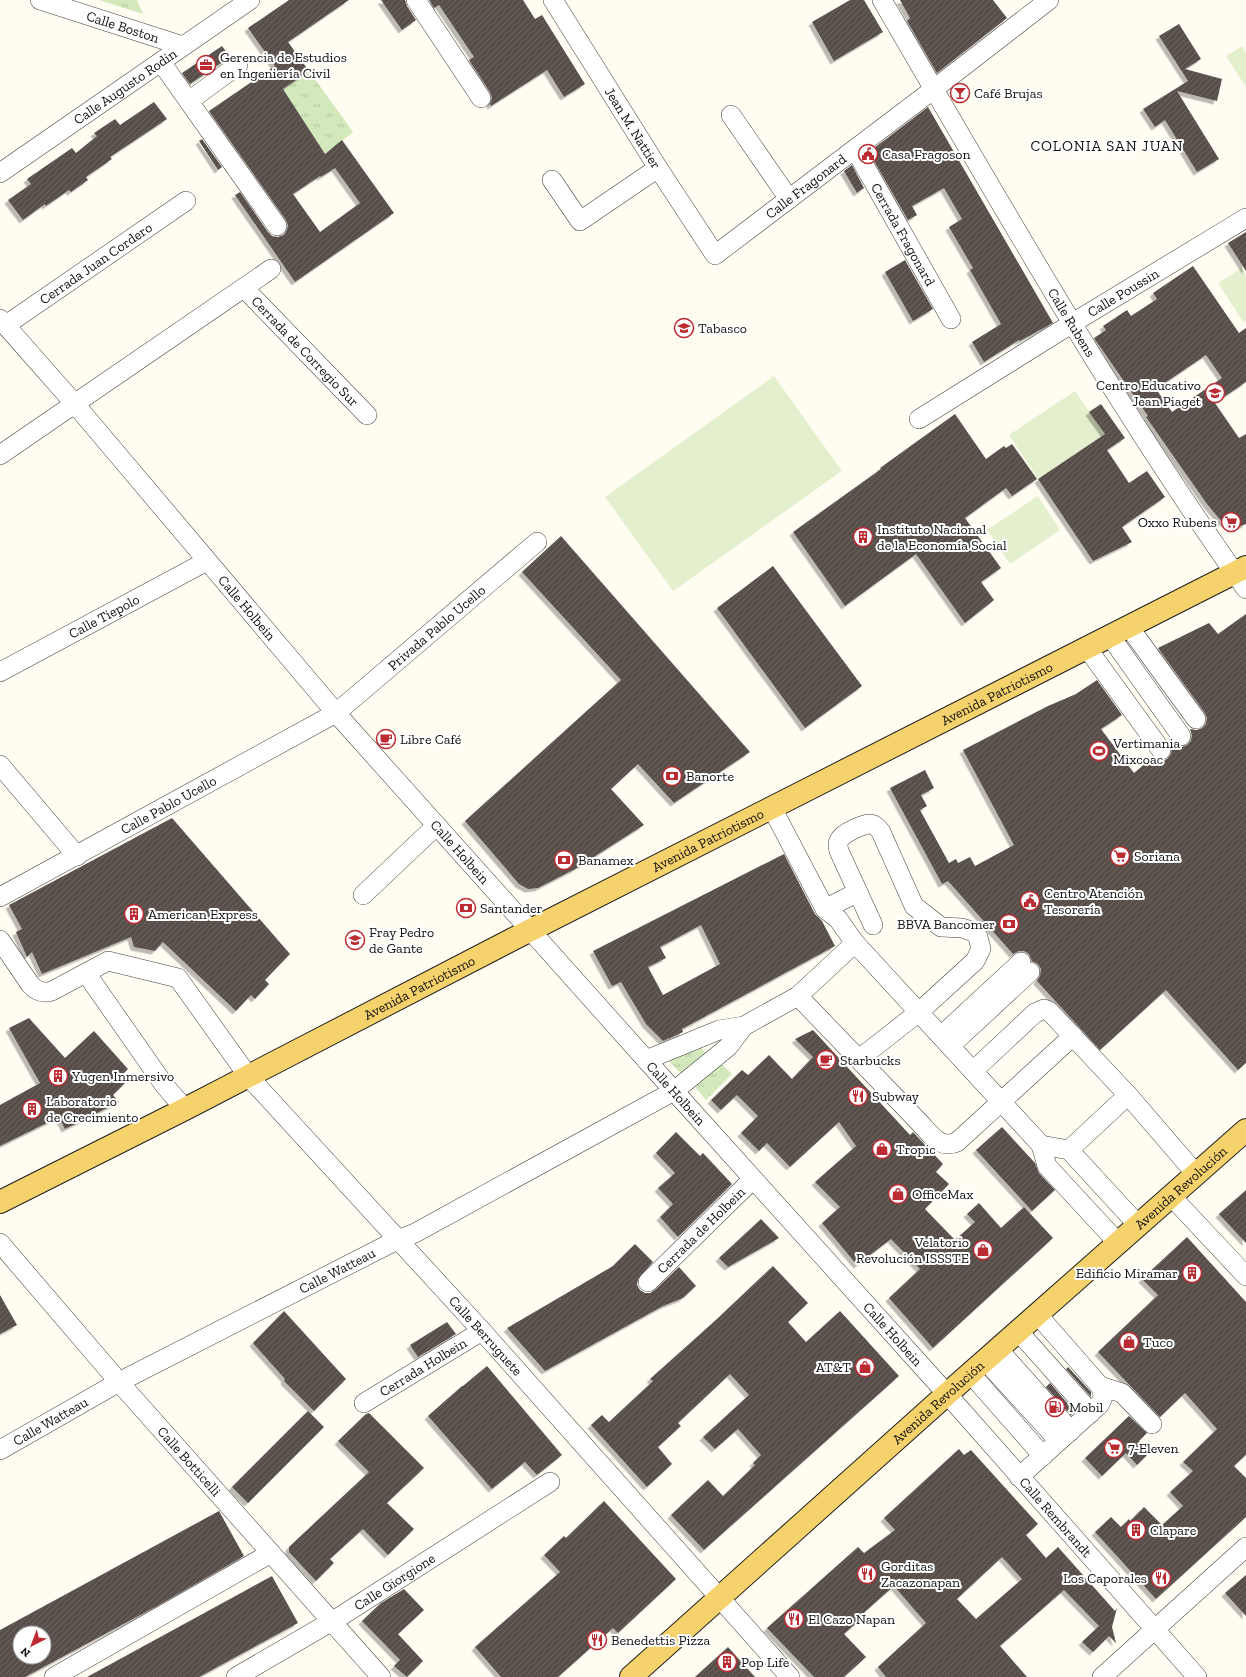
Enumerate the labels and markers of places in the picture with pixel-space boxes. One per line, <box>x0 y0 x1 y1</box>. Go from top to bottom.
place label: Gerencia de Estudios en Ingeniería Civil <box>220 49 347 82</box>
office icon: Gerencia de Estudios en Ingeniería Civil <box>195 54 217 76</box>
bar icon: Café Brujas <box>949 82 971 104</box>
place label: Café Brujas <box>974 85 1043 102</box>
public building icon: Casa Fragoson <box>857 143 879 165</box>
place label: Casa Fragoson <box>882 146 971 163</box>
school or university icon: Tabasco <box>673 317 695 339</box>
place label: Tabasco <box>698 320 747 337</box>
place label: Centro Educativo Jean Piaget <box>1096 377 1202 410</box>
school or university icon: Centro Educativo Jean Piaget <box>1204 382 1226 404</box>
supermarket icon: Oxxo Rubens <box>1220 511 1242 533</box>
place label: Oxxo Rubens <box>1138 514 1217 531</box>
place label: Instituto Nacional de la Economía Social <box>877 521 1007 554</box>
building icon: Instituto Nacional de la Economía Social <box>852 526 874 548</box>
cafe icon: Libre Café <box>375 728 397 750</box>
place label: Libre Café <box>400 731 462 748</box>
place label: Vertimania Mixcoac <box>1112 735 1181 768</box>
sports icon: Vertimania Mixcoac <box>1088 740 1110 762</box>
bank icon: Banorte <box>661 765 683 787</box>
place label: Banorte <box>686 768 734 785</box>
supermarket icon: Soriana <box>1109 845 1131 867</box>
place label: Soriana <box>1134 848 1180 865</box>
bank icon: Banamex <box>553 849 575 871</box>
place label: Banamex <box>578 852 634 869</box>
place label: Centro Atención Tesorería <box>1044 885 1143 918</box>
public building icon: Centro Atención Tesorería <box>1019 890 1041 912</box>
bank icon: Santander <box>455 897 477 919</box>
place label: Santander <box>480 900 542 917</box>
building icon: American Express <box>123 903 145 925</box>
place label: American Express <box>148 906 258 923</box>
bank icon: BBVA Bancomer <box>998 913 1020 935</box>
place label: BBVA Bancomer <box>897 916 995 933</box>
place label: Fray Pedro de Gante <box>369 924 434 957</box>
school or university icon: Fray Pedro de Gante <box>344 929 366 951</box>
cafe icon: Starbucks <box>815 1049 837 1071</box>
place label: Starbucks <box>840 1052 901 1069</box>
building icon: Yugen Inmersivo <box>47 1065 69 1087</box>
place label: Yugen Inmersivo <box>71 1068 174 1085</box>
restaurant icon: Subway <box>847 1085 869 1107</box>
place label: Subway <box>872 1088 920 1105</box>
place label: Laboratorio de Crecimiento <box>46 1093 138 1126</box>
building icon: Laboratorio de Crecimiento <box>21 1098 43 1120</box>
shop icon: Tropic <box>871 1138 893 1160</box>
place label: Tropic <box>896 1141 936 1158</box>
shop icon: OfficeMax <box>887 1183 909 1205</box>
place label: OfficeMax <box>912 1186 973 1203</box>
place label: Velatorio Revolución ISSSTE <box>856 1234 969 1267</box>
shop icon: Velatorio Revolución ISSSTE <box>972 1239 994 1261</box>
building icon: Edificio Miramar <box>1181 1262 1203 1284</box>
place label: Edificio Miramar <box>1076 1265 1178 1282</box>
shop icon: Tuco <box>1118 1331 1140 1353</box>
place label: Tuco <box>1143 1334 1173 1351</box>
shop icon: AT&T <box>854 1356 876 1378</box>
place label: AT&T <box>816 1359 851 1376</box>
fuel station icon: Mobil <box>1044 1396 1066 1418</box>
place label: Mobil <box>1069 1399 1104 1416</box>
supermarket icon: 7-Eleven <box>1103 1437 1125 1459</box>
place label: 7-Eleven <box>1128 1440 1179 1457</box>
building icon: Clapare <box>1125 1519 1147 1541</box>
place label: Clapare <box>1150 1522 1197 1539</box>
place label: Gorditas Zacazonapan <box>881 1558 960 1591</box>
restaurant icon: Gorditas Zacazonapan <box>856 1563 878 1585</box>
restaurant icon: Los Caporales <box>1150 1567 1172 1589</box>
place label: Los Caporales <box>1063 1570 1147 1587</box>
restaurant icon: El Cazo Napan <box>783 1608 805 1630</box>
place label: El Cazo Napan <box>808 1611 895 1628</box>
restaurant icon: Benedettis Pizza <box>586 1629 608 1651</box>
place label: Benedettis Pizza <box>611 1632 710 1649</box>
building icon: Pop Life <box>716 1651 738 1673</box>
place label: Pop Life <box>741 1654 790 1671</box>

